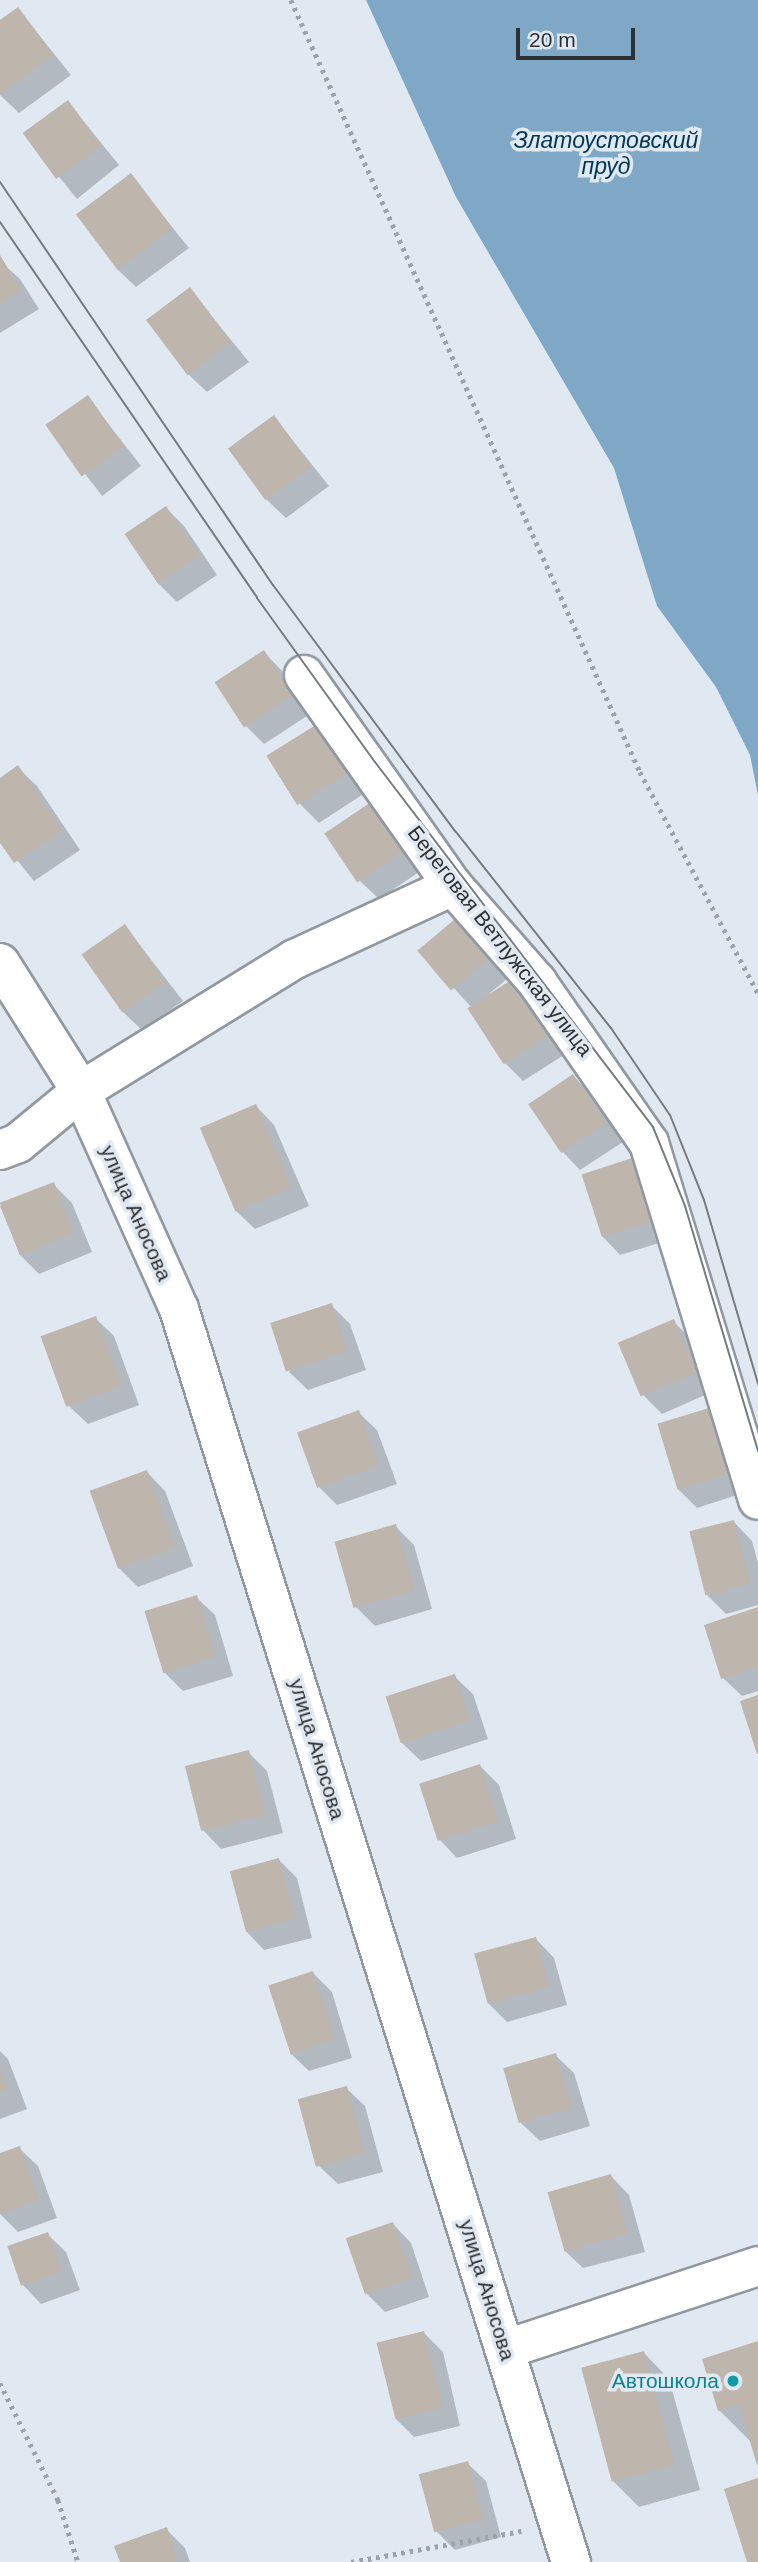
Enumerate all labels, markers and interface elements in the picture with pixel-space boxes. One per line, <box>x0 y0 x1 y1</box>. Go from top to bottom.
scale bar <box>520 14 639 58</box>
text: 20 m <box>529 28 576 51</box>
water label: Златоустовский пруд <box>514 126 698 180</box>
street label: Береговая Ветлужская улица <box>402 821 598 1061</box>
street label: улица Аносова <box>95 1141 177 1285</box>
street label: улица Аносова <box>284 1676 350 1822</box>
street label: улица Аносова <box>454 2217 520 2363</box>
place label: Автошкола <box>612 2368 719 2394</box>
marker: Автошкола <box>725 2373 741 2389</box>

